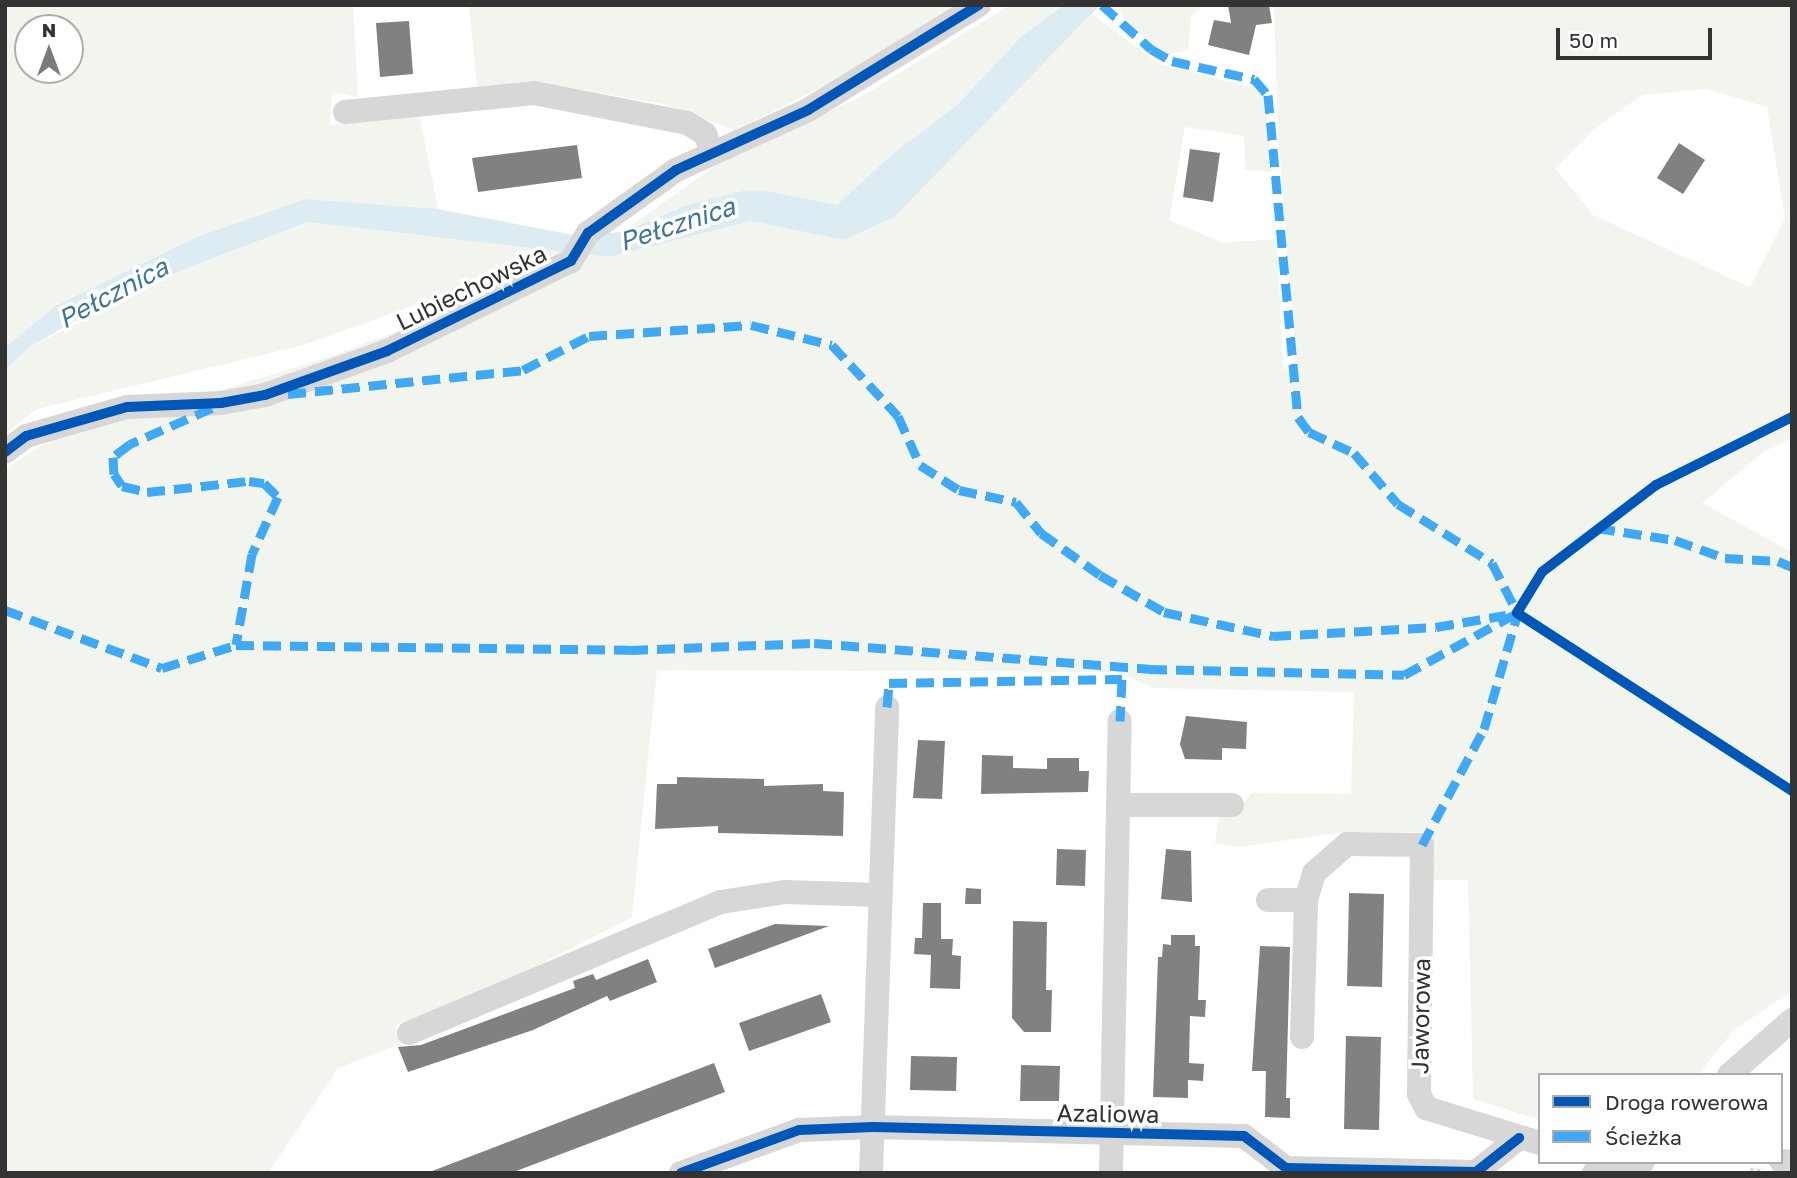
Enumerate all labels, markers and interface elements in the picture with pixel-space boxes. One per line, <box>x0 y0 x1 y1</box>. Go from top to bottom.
north arrow <box>14 14 84 84</box>
scale bar <box>1559 14 1715 58</box>
text: N <box>42 18 56 41</box>
text: 50 m <box>1569 27 1618 53</box>
water label: Pełcznica <box>615 191 739 257</box>
street label: Lubiechowska <box>391 238 551 336</box>
water label: Pełcznica <box>53 251 173 335</box>
street label: Jaworowa <box>1405 958 1435 1074</box>
legend <box>1538 1073 1783 1164</box>
text: Droga rowerowa <box>1605 1089 1768 1115</box>
street label: Azaliowa <box>1056 1098 1160 1128</box>
text: Ścieżka <box>1605 1124 1682 1150</box>

